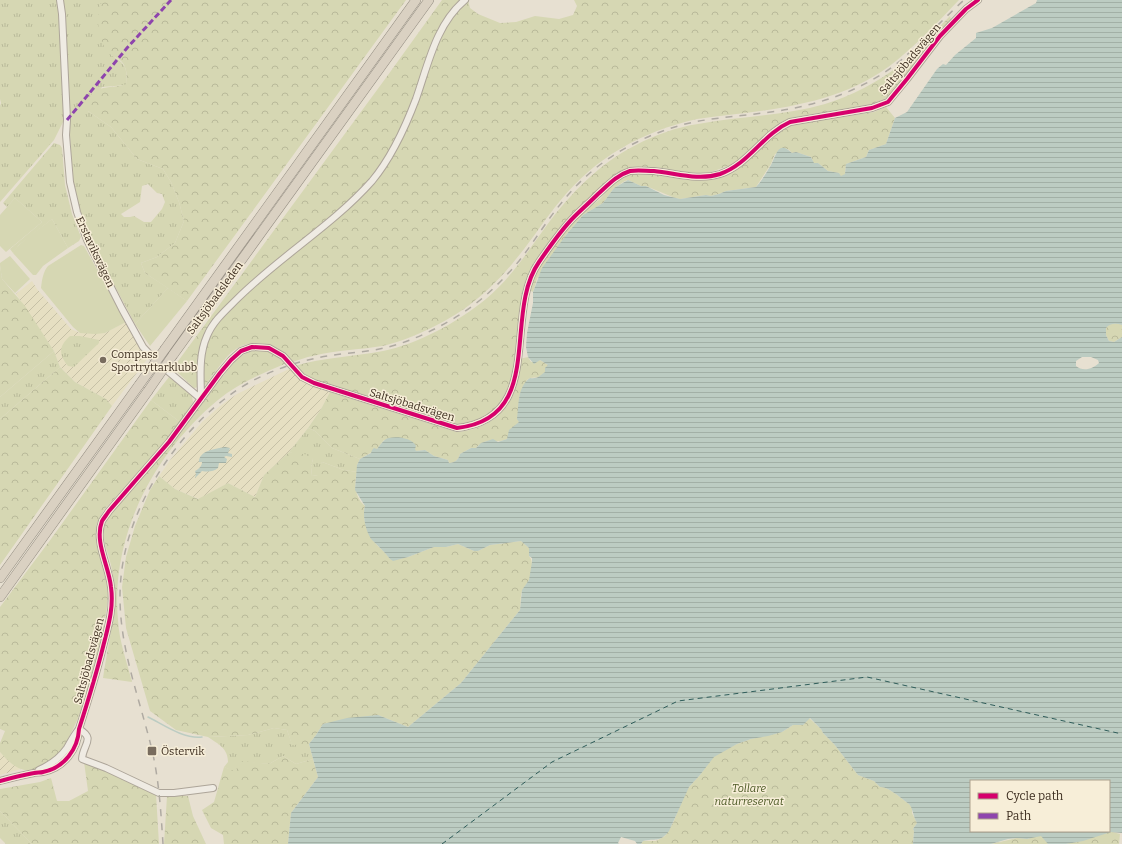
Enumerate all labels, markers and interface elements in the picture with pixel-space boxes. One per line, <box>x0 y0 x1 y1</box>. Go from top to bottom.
street label: Saltsjöbadsvägen <box>877 21 943 97</box>
street label: Erstaviksvägen <box>73 214 117 290</box>
street label: Saltsjöbadsleden <box>184 259 246 337</box>
place label: Compass Sportryttarklubb <box>111 348 197 374</box>
marker: Compass Sportryttarklubb <box>98 355 108 365</box>
street label: Saltsjöbadsvägen <box>368 386 456 424</box>
street label: Saltsjöbadsvägen <box>71 617 107 705</box>
marker: Östervik <box>146 745 158 757</box>
place label: Östervik <box>161 745 205 758</box>
legend <box>970 780 1110 832</box>
park label: Tollare naturreservat <box>714 782 784 808</box>
text: Cycle path <box>1006 789 1064 803</box>
text: Path <box>1006 809 1032 823</box>

